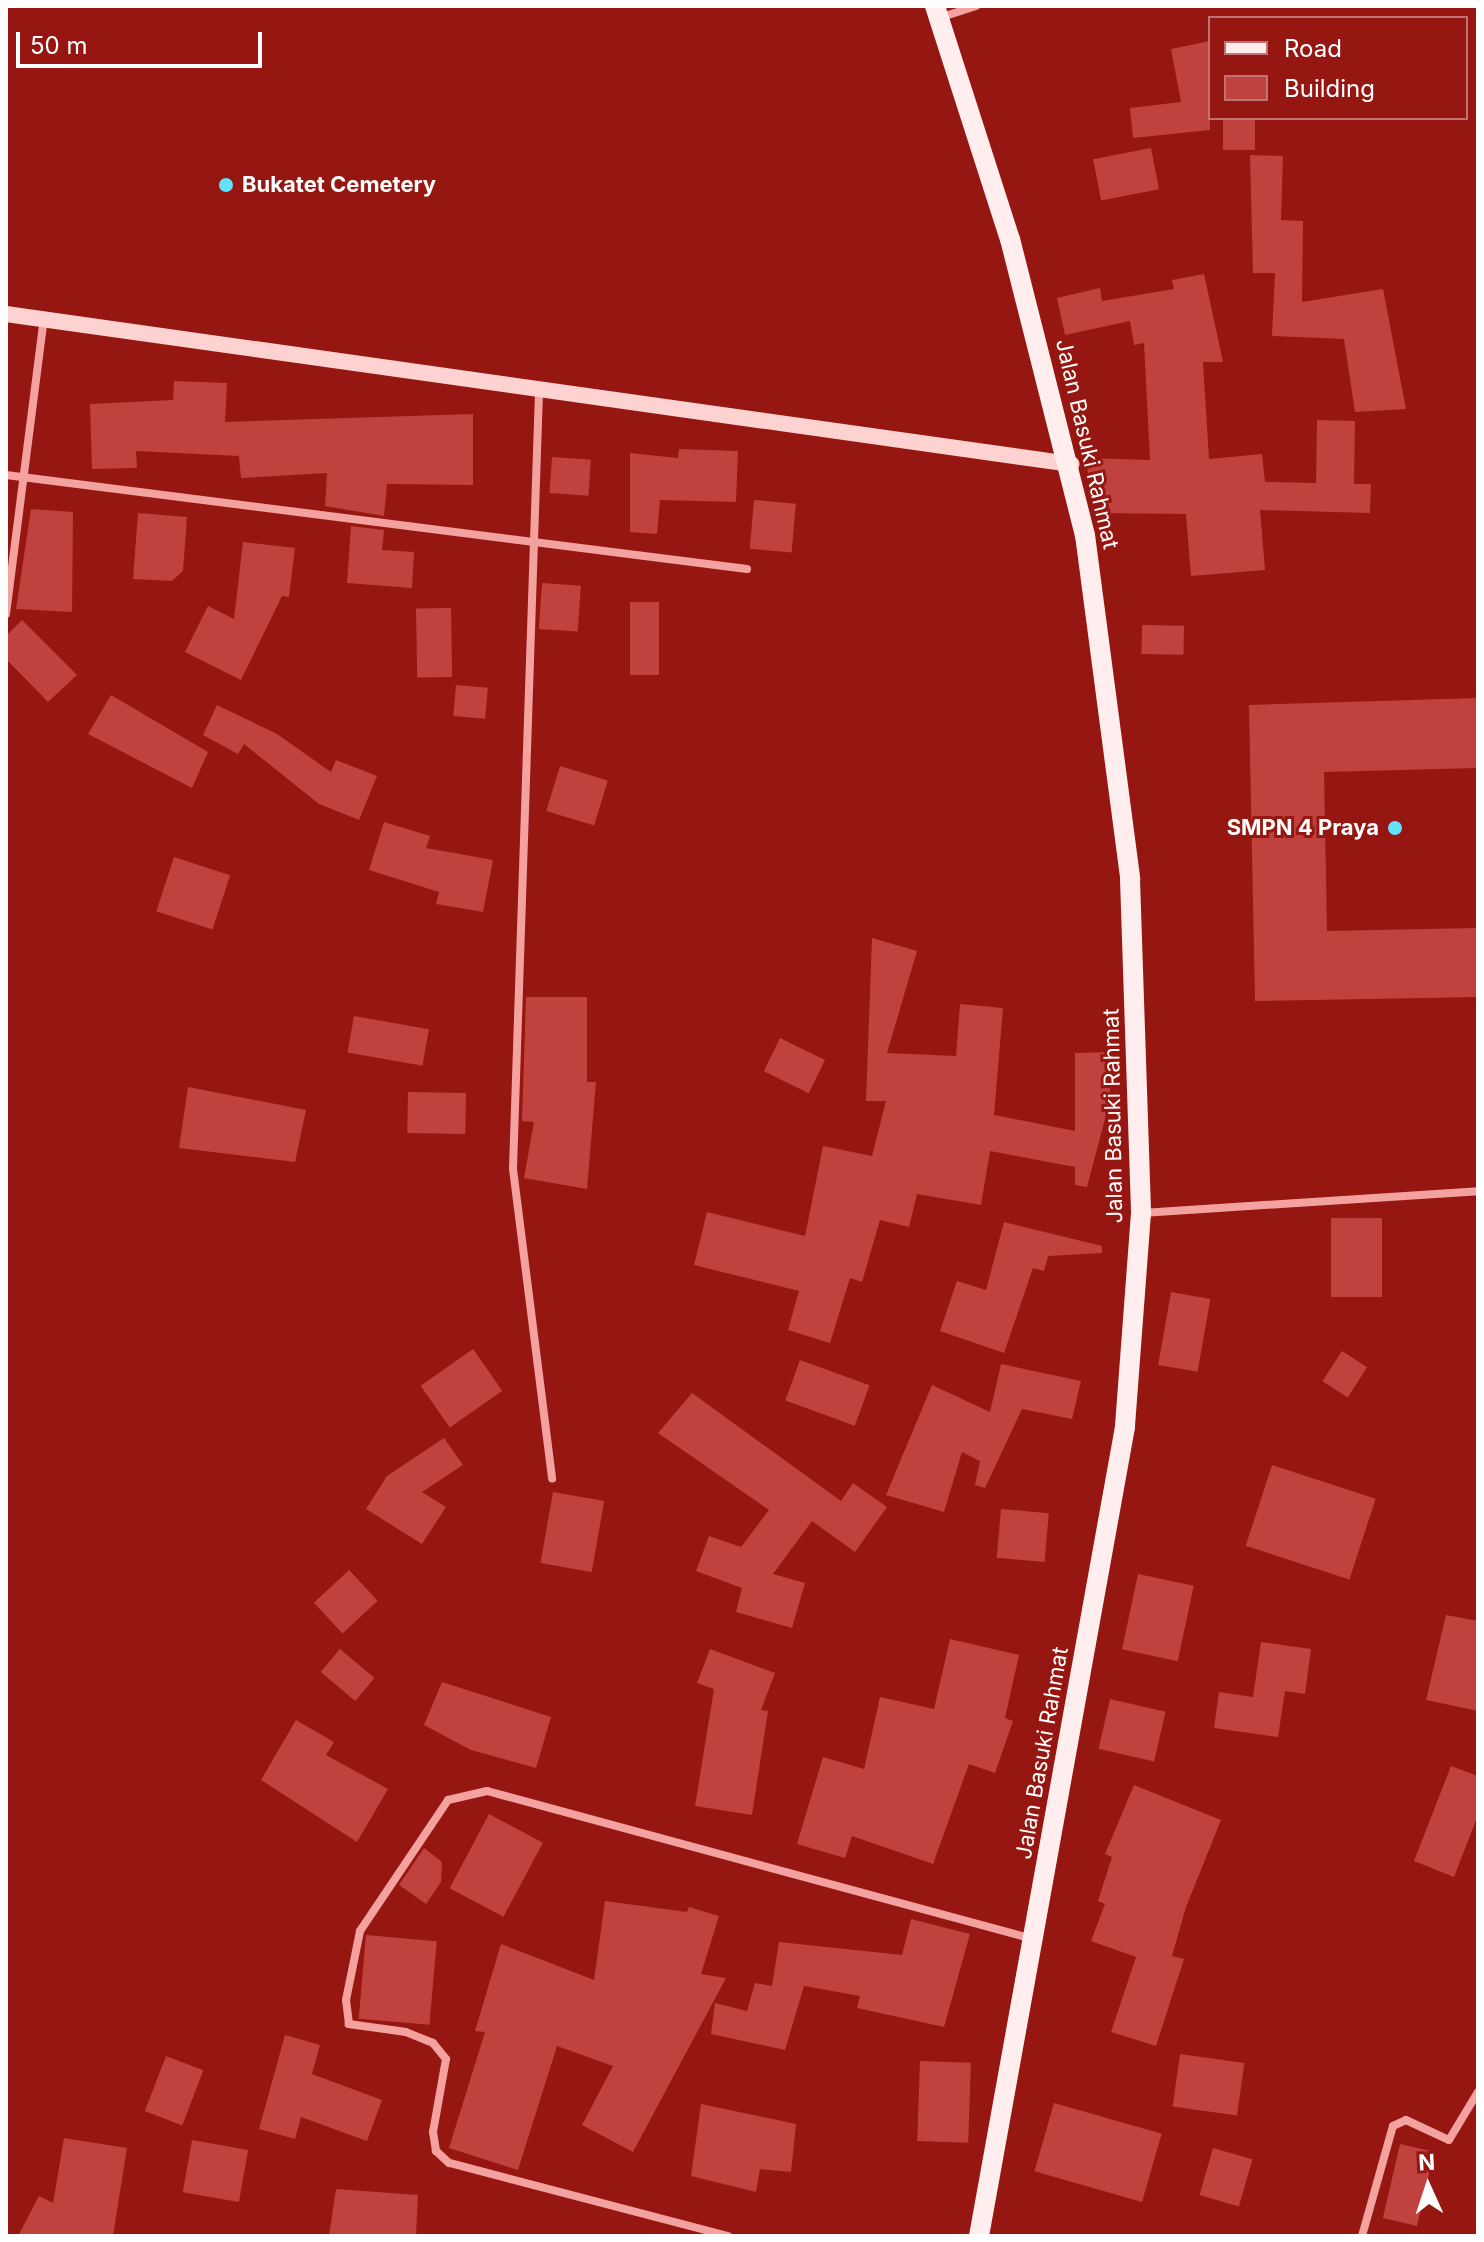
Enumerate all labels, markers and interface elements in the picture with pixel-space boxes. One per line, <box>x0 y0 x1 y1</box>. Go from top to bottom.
scale bar <box>20 16 266 66</box>
legend <box>1208 16 1468 120</box>
text: 50 m <box>30 31 88 60</box>
text: Road <box>1284 34 1342 63</box>
text: Building <box>1284 74 1375 103</box>
place label: Bukatet Cemetery <box>242 172 436 198</box>
marker: Bukatet Cemetery <box>217 176 235 194</box>
street label: Jalan Basuki Rahmat <box>1050 336 1124 552</box>
place label: SMPN 4 Praya <box>1227 815 1379 841</box>
marker: SMPN 4 Praya <box>1386 819 1404 837</box>
street label: Jalan Basuki Rahmat <box>1098 1008 1128 1224</box>
street label: Jalan Basuki Rahmat <box>1010 1645 1074 1861</box>
north arrow <box>1388 2146 1468 2226</box>
text: N <box>1418 2149 1436 2175</box>

